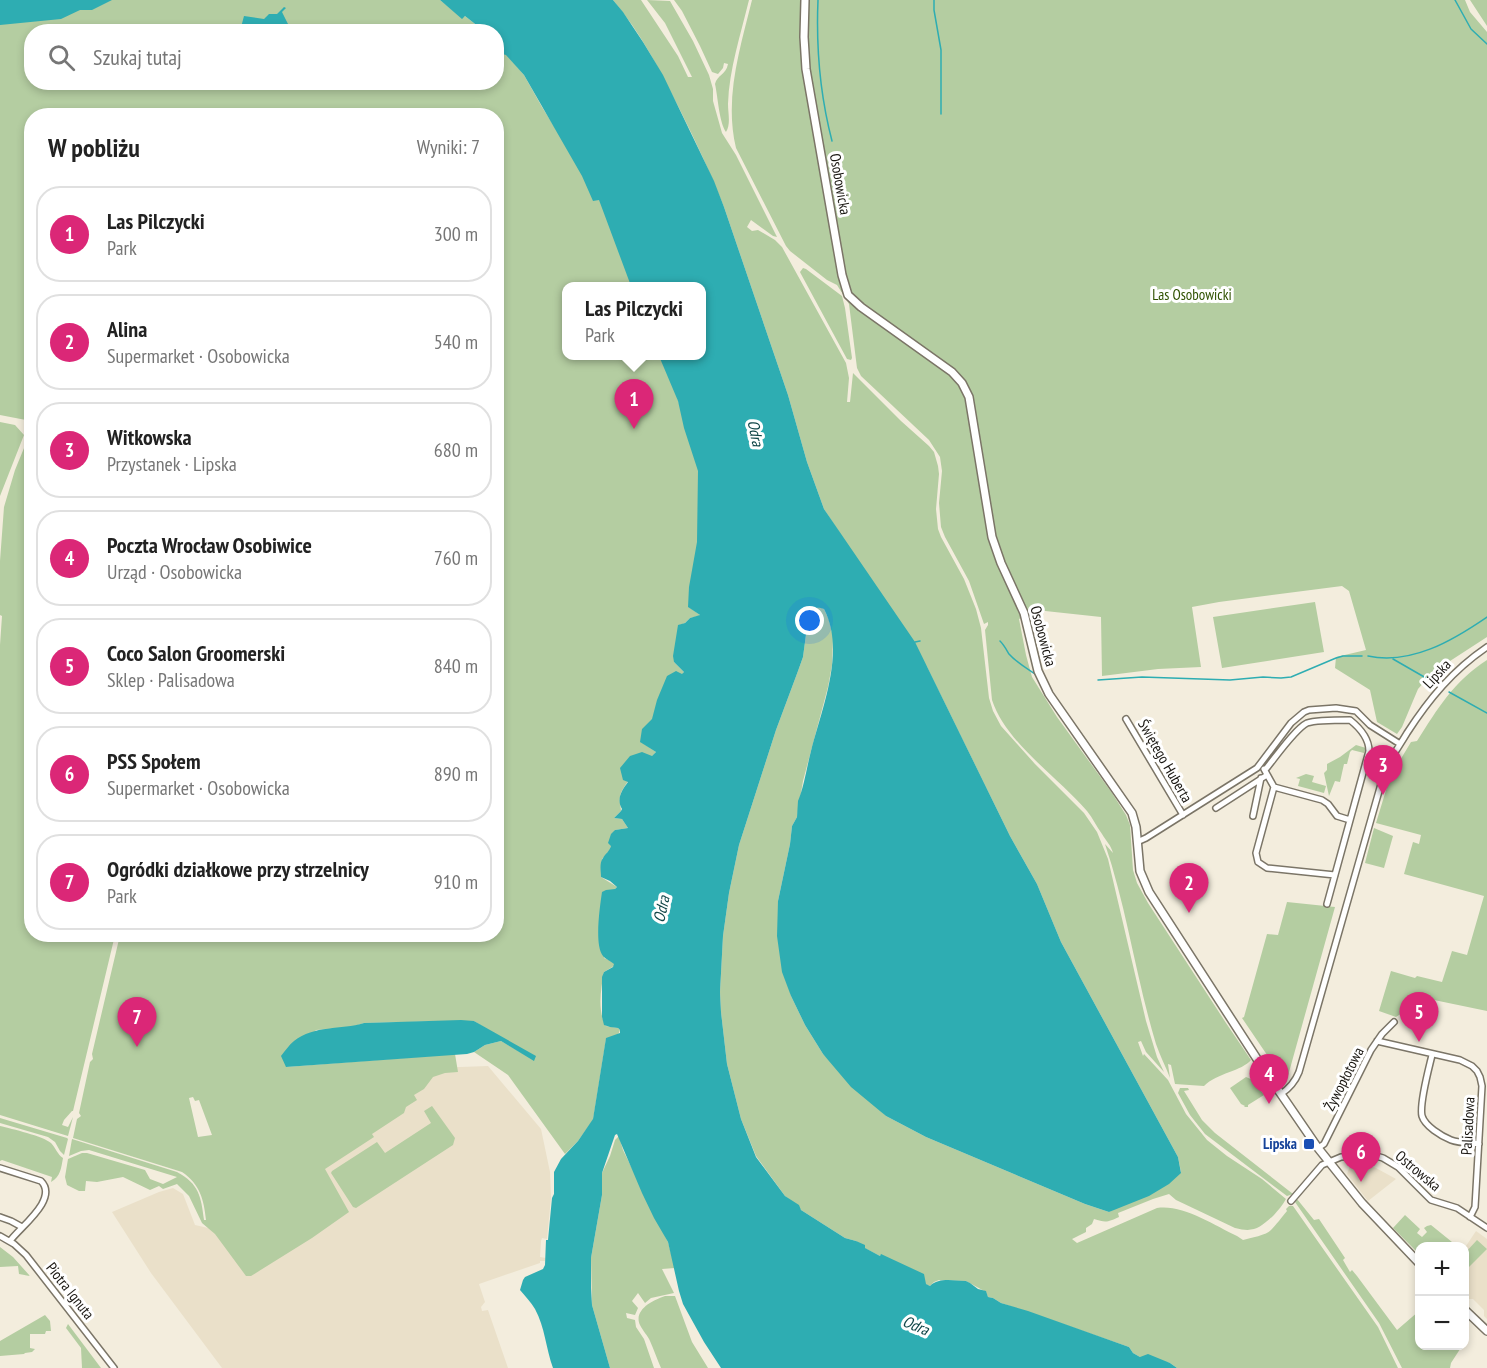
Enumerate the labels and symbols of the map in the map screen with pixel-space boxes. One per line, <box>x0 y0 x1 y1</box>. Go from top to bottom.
street label: Osobowicka <box>826 152 855 216</box>
park label: Las Osobowicki <box>1152 285 1232 304</box>
pin: 1 <box>614 380 654 429</box>
water label: Odra <box>744 418 769 449</box>
street label: Osobowicka <box>1026 604 1061 668</box>
your location <box>795 606 824 635</box>
street label: Lipska <box>1418 655 1455 692</box>
street label: Świętego Huberta <box>1134 716 1197 806</box>
pin: 3 <box>1364 746 1402 795</box>
pin: 2 <box>1170 864 1208 913</box>
water label: Odra <box>648 892 674 924</box>
pin: 5 <box>1400 992 1438 1042</box>
pin: 7 <box>118 998 156 1047</box>
street label: Żywopłotowa <box>1319 1044 1368 1114</box>
pin: 4 <box>1250 1054 1288 1104</box>
street label: Palisadowa <box>1456 1097 1479 1155</box>
pin: 6 <box>1342 1132 1380 1182</box>
place label: Lipska <box>1263 1134 1297 1153</box>
marker: Lipska <box>1302 1137 1316 1151</box>
street label: Ostrowska <box>1392 1146 1445 1195</box>
street label: Piotra Ignuta <box>42 1258 99 1323</box>
water label: Odra <box>900 1311 934 1340</box>

